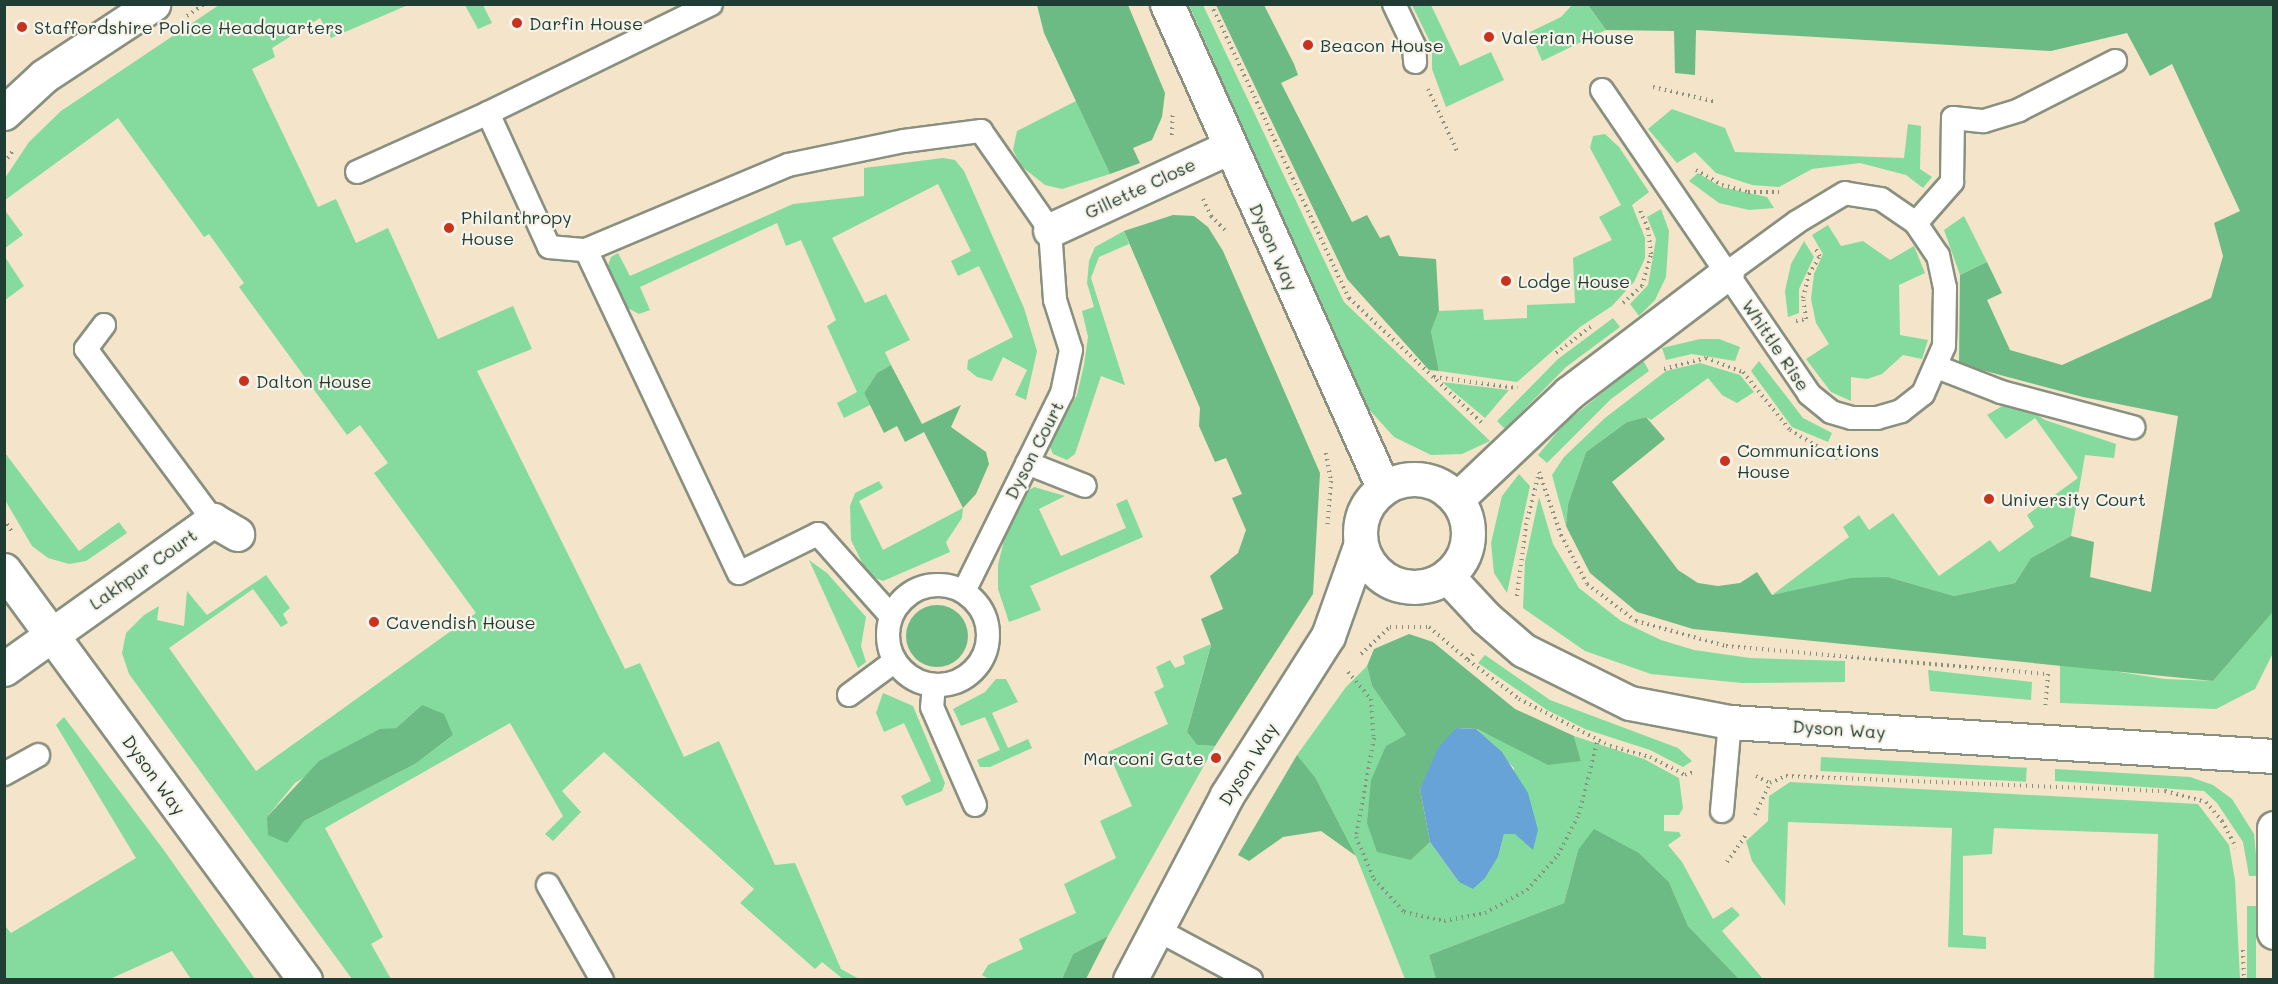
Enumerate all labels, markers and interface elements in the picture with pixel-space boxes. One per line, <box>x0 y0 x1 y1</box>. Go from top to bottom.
place label: Darfin House <box>529 12 643 34</box>
place label: Staffordshire Police Headquarters <box>34 16 343 38</box>
marker: Darfin House <box>510 16 524 30</box>
marker: Staffordshire Police Headquarters <box>15 20 29 34</box>
place label: Valerian House <box>1501 26 1634 48</box>
marker: Valerian House <box>1482 30 1496 44</box>
place label: Beacon House <box>1320 34 1444 56</box>
marker: Beacon House <box>1301 38 1315 52</box>
street label: Gillette Close <box>1081 153 1199 223</box>
street label: Dyson Way <box>1245 200 1303 294</box>
place label: Philanthropy House <box>461 207 572 250</box>
marker: Philanthropy House <box>442 221 456 235</box>
place label: Lodge House <box>1518 270 1630 292</box>
marker: Lodge House <box>1499 274 1513 288</box>
street label: Whittle Rise <box>1738 295 1814 395</box>
place label: Dalton House <box>256 370 372 392</box>
marker: Dalton House <box>237 374 251 388</box>
street label: Dyson Court <box>1000 397 1068 503</box>
place label: Communications House <box>1737 440 1879 482</box>
marker: Communications House <box>1718 454 1732 468</box>
place label: University Court <box>2001 488 2146 510</box>
marker: University Court <box>1982 492 1996 506</box>
street label: Lakhpur Court <box>85 524 201 614</box>
place label: Cavendish House <box>386 611 536 633</box>
marker: Cavendish House <box>367 615 381 629</box>
street label: Dyson Way <box>1792 715 1886 743</box>
street label: Dyson Way <box>1214 719 1282 809</box>
street label: Dyson Way <box>118 731 190 819</box>
place label: Marconi Gate <box>1083 747 1204 769</box>
marker: Marconi Gate <box>1209 751 1223 765</box>

